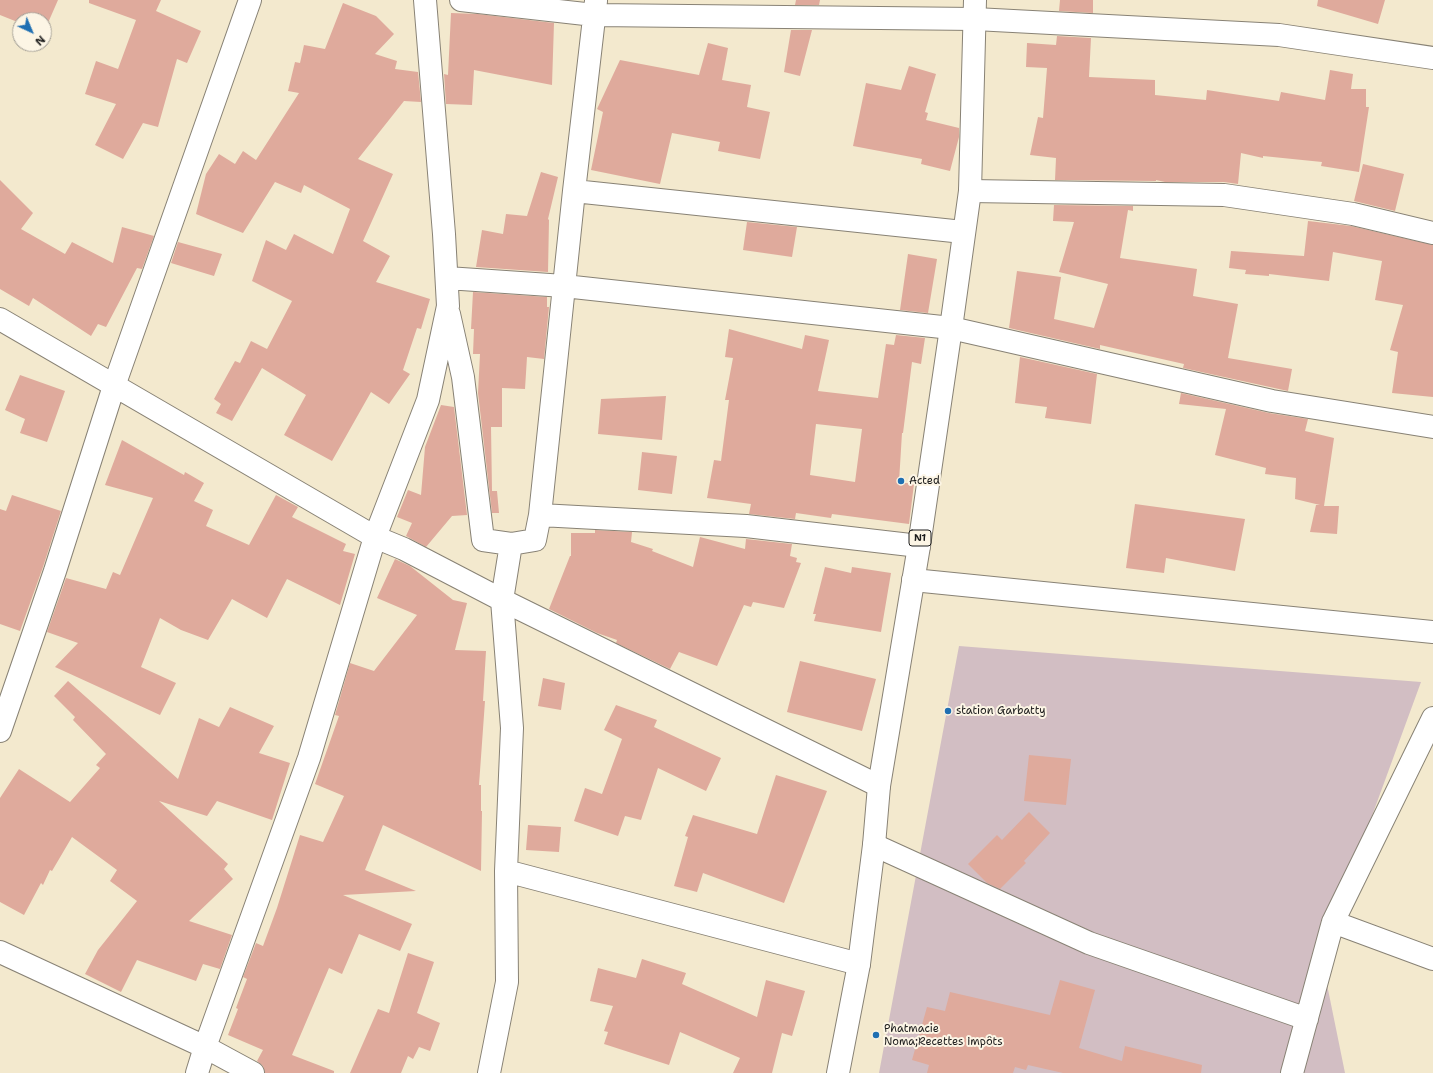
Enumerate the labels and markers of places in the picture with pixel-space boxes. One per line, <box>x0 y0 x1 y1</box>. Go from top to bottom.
place label: Acted <box>909 474 940 488</box>
marker: Acted <box>896 476 906 486</box>
place label: station Garbatty <box>956 704 1046 718</box>
marker: station Garbatty <box>943 706 953 716</box>
place label: Phatmacie Noma;Recettes impôts <box>884 1022 1003 1048</box>
marker: Phatmacie Noma;Recettes impôts <box>871 1030 881 1040</box>

